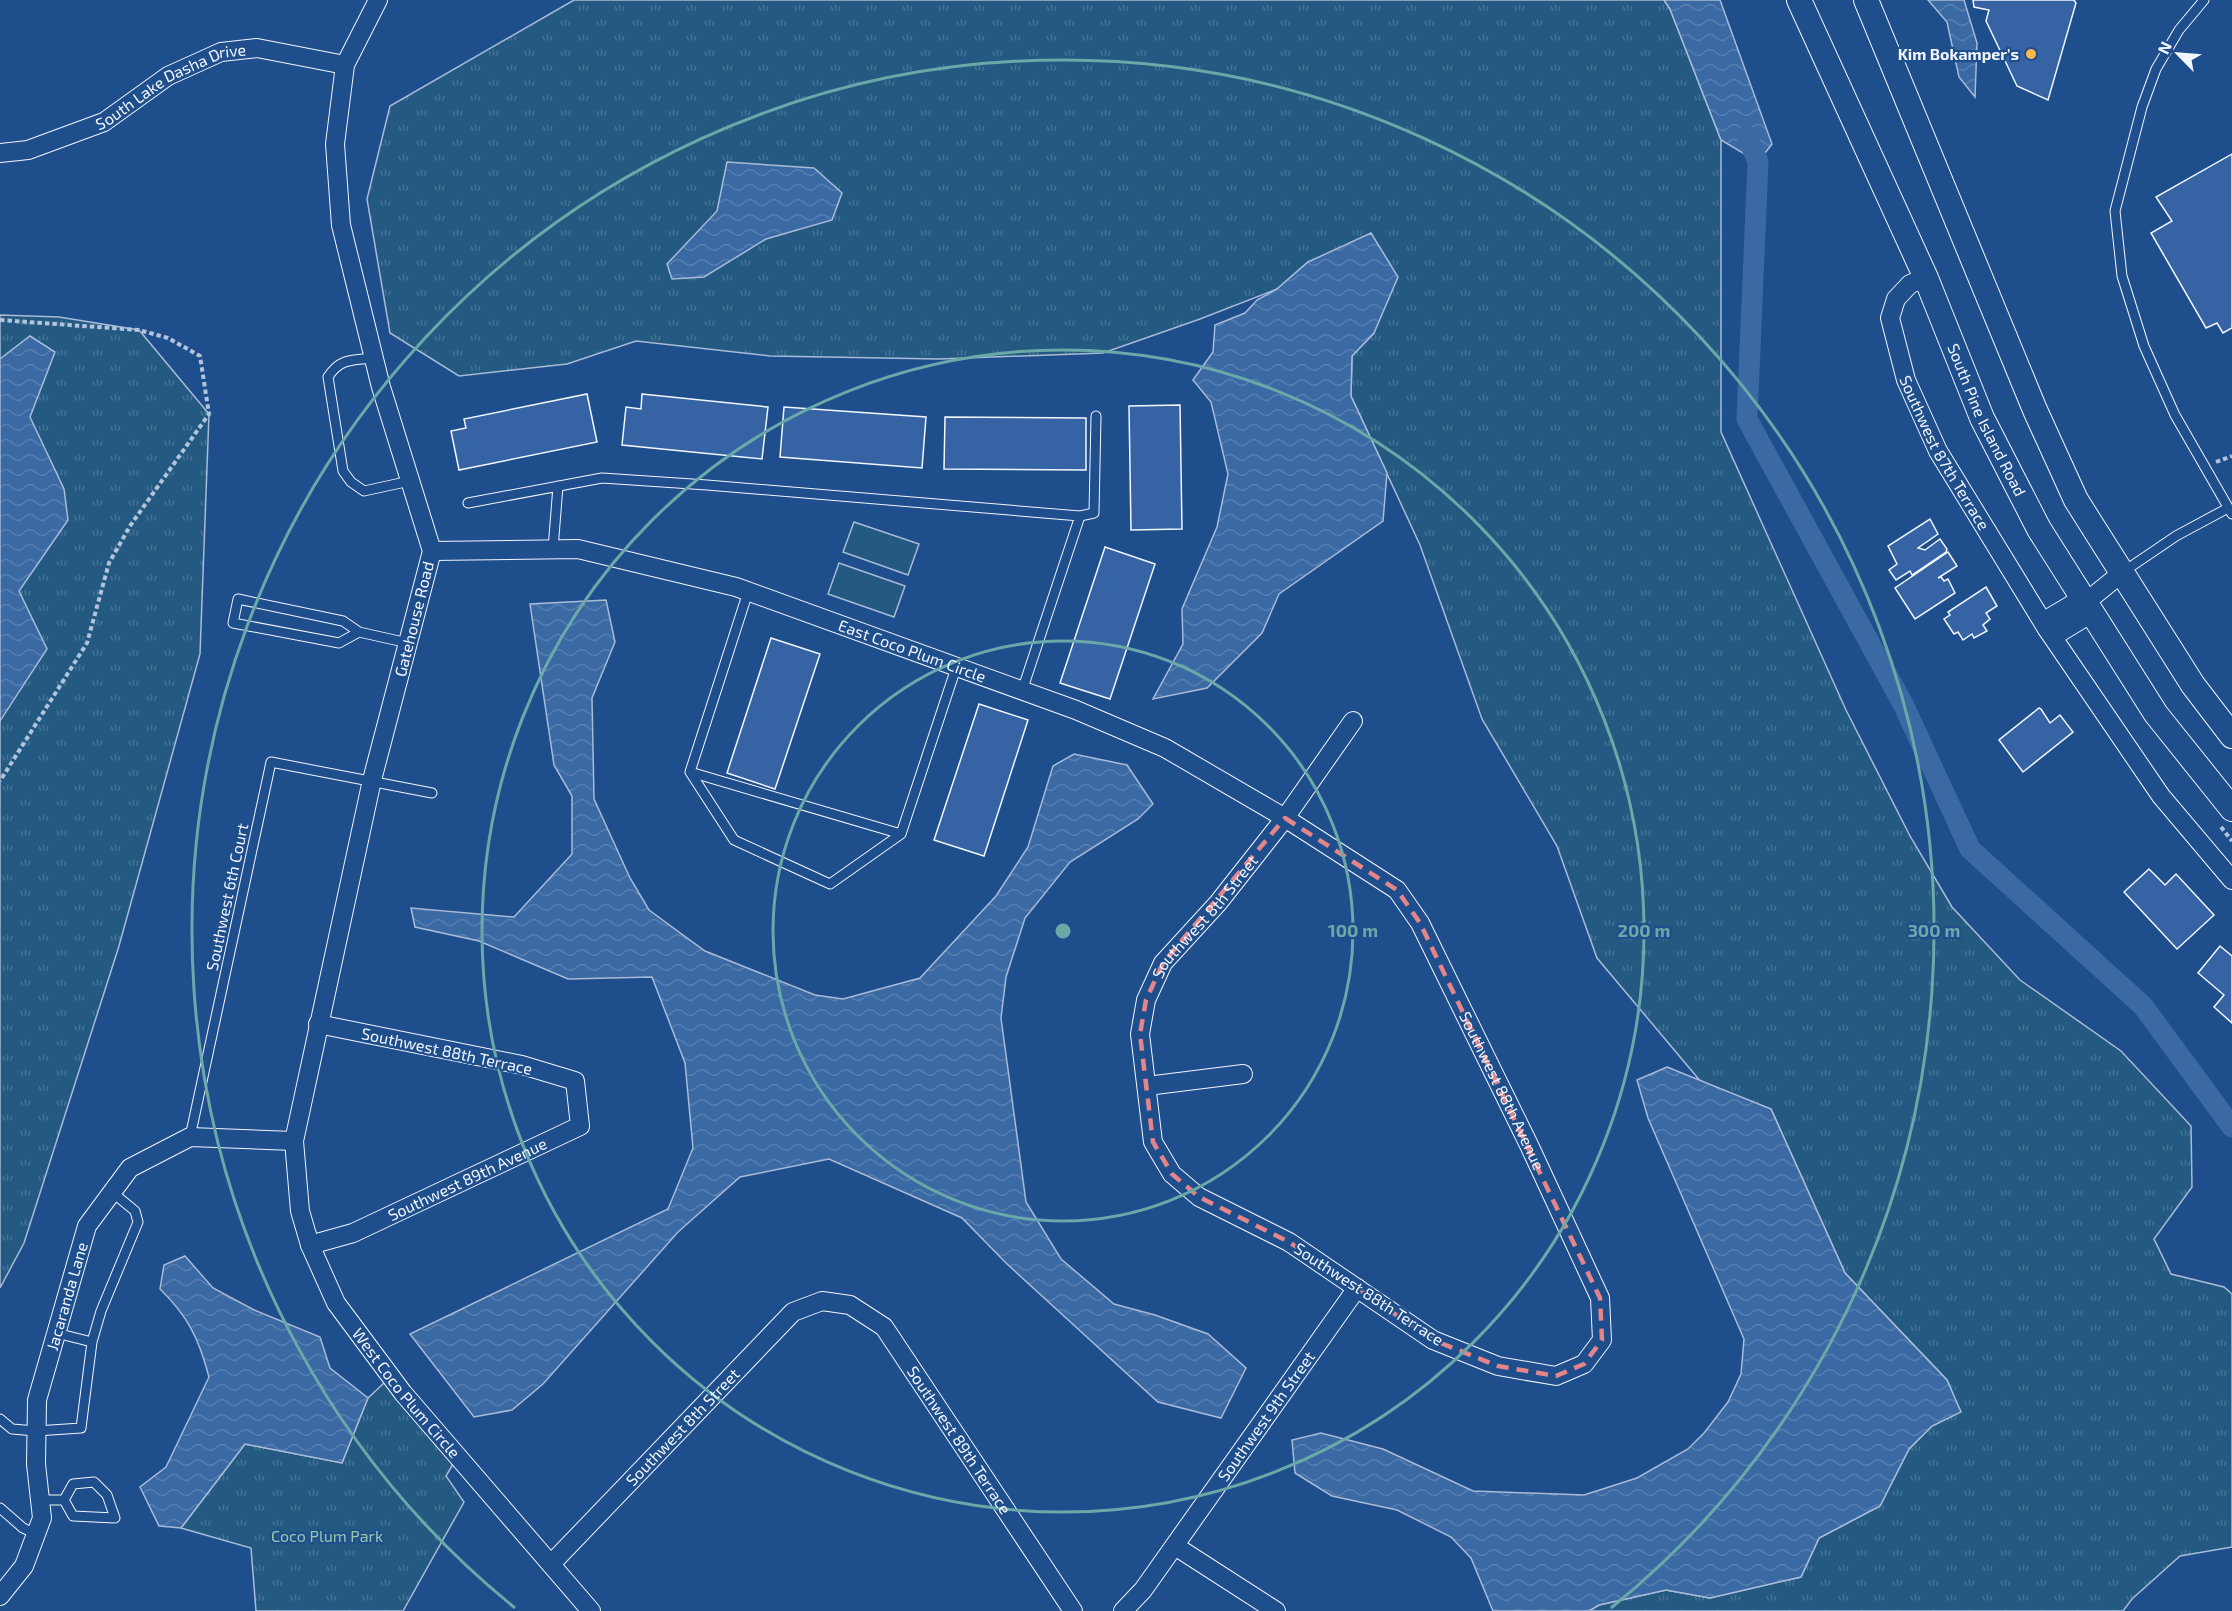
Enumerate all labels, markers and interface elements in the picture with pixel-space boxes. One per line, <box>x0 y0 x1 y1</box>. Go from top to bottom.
north arrow <box>2148 24 2208 84</box>
text: N <box>2153 38 2175 57</box>
street label: South Lake Dasha Drive <box>93 39 247 133</box>
place label: Kim Bokamper's <box>1898 44 2019 63</box>
marker: Kim Bokamper's <box>2024 47 2038 61</box>
street label: South Pine Island Road <box>1944 341 2030 499</box>
street label: Southwest 87th Terrace <box>1896 372 1994 533</box>
street label: Gatehouse Road <box>390 559 437 679</box>
street label: East Coco Plum Circle <box>836 615 989 686</box>
street label: Southwest 6th Court <box>202 822 251 972</box>
street label: Southwest 8th Street <box>1147 851 1261 981</box>
text: 100 m <box>1328 919 1378 941</box>
text: 200 m <box>1618 919 1670 941</box>
text: 300 m <box>1908 919 1960 941</box>
centre of rings <box>1053 921 1073 941</box>
street label: Southwest 88th Avenue <box>1456 1008 1549 1173</box>
street label: Southwest 88th Terrace <box>360 1023 534 1078</box>
street label: Southwest 89th Avenue <box>385 1133 550 1224</box>
street label: Southwest 88th Terrace <box>1291 1238 1447 1349</box>
street label: Jacaranda Lane <box>42 1240 91 1352</box>
street label: West Coco Plum Circle <box>349 1324 465 1462</box>
street label: Southwest 9th Street <box>1213 1347 1318 1485</box>
street label: Southwest 89th Terrace <box>904 1362 1016 1517</box>
street label: Southwest 8th Street <box>622 1364 743 1489</box>
park label: Coco Plum Park <box>271 1526 383 1545</box>

